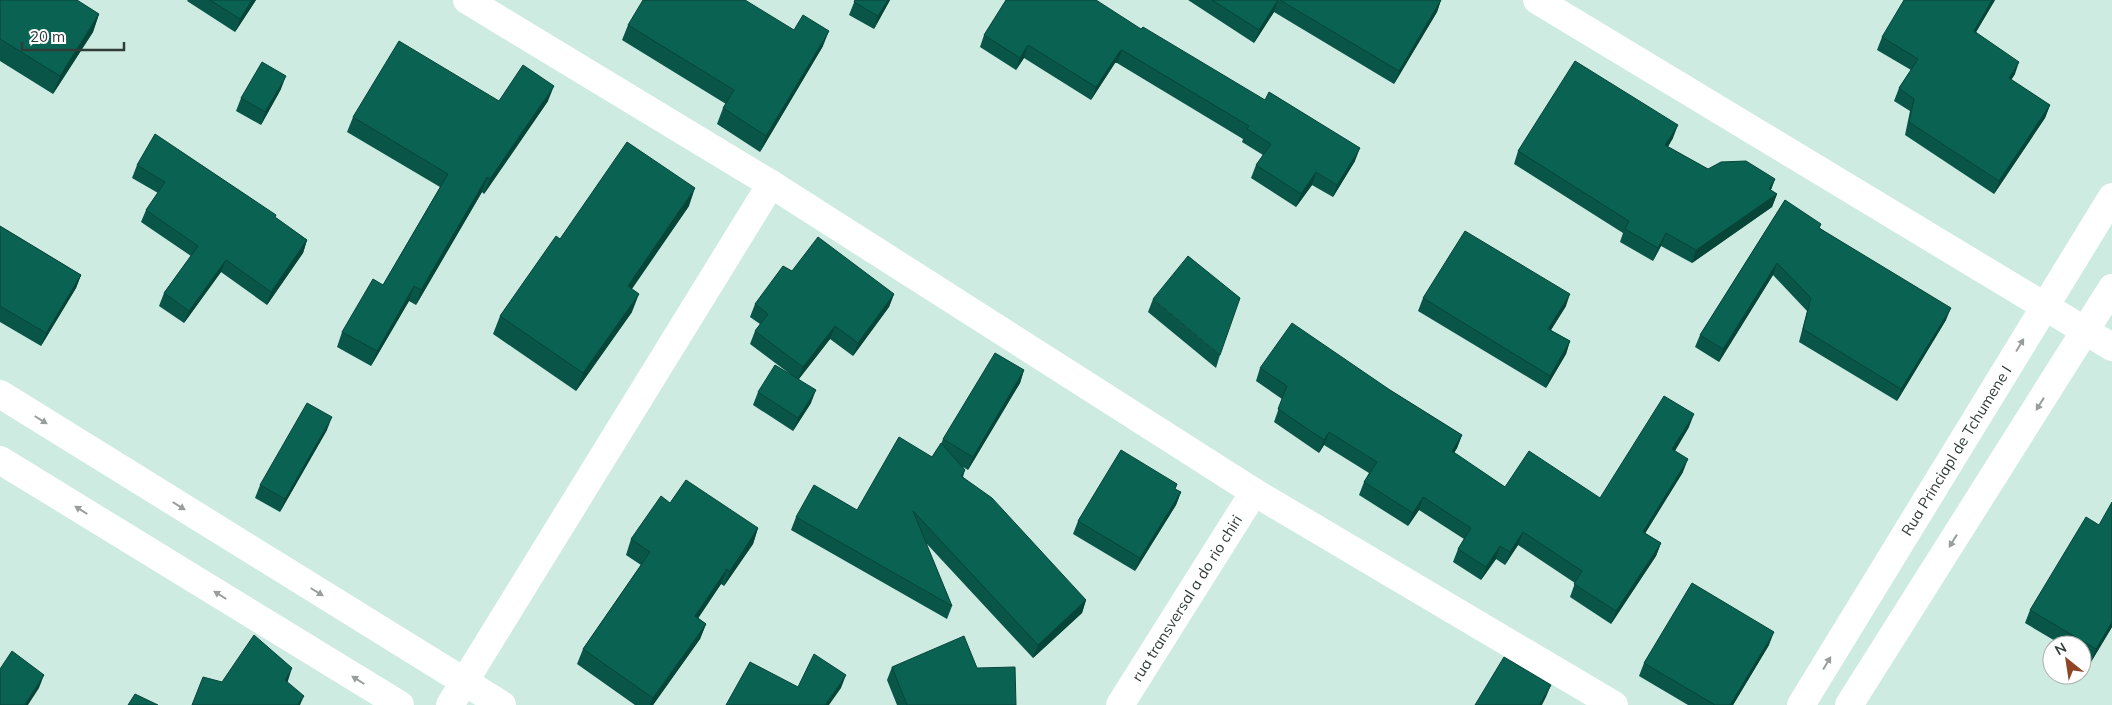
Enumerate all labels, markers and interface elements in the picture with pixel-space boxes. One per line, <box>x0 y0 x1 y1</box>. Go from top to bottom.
scale bar <box>22 20 125 52</box>
text: 20 m <box>30 27 65 46</box>
one-way arrow <box>2016 339 2025 352</box>
street label: Rua Princiapl de Tchumene I <box>1897 362 2015 539</box>
one-way arrow <box>2036 398 2045 411</box>
one-way arrow <box>35 415 48 425</box>
one-way arrow <box>173 501 186 510</box>
one-way arrow <box>75 505 88 514</box>
street label: rua transversal a do rio chiri <box>1127 511 1246 685</box>
one-way arrow <box>1948 535 1958 548</box>
one-way arrow <box>311 587 324 596</box>
one-way arrow <box>213 590 227 599</box>
north arrow <box>2042 635 2092 685</box>
text: N <box>2051 638 2070 659</box>
one-way arrow <box>1822 657 1831 670</box>
one-way arrow <box>352 675 365 684</box>

